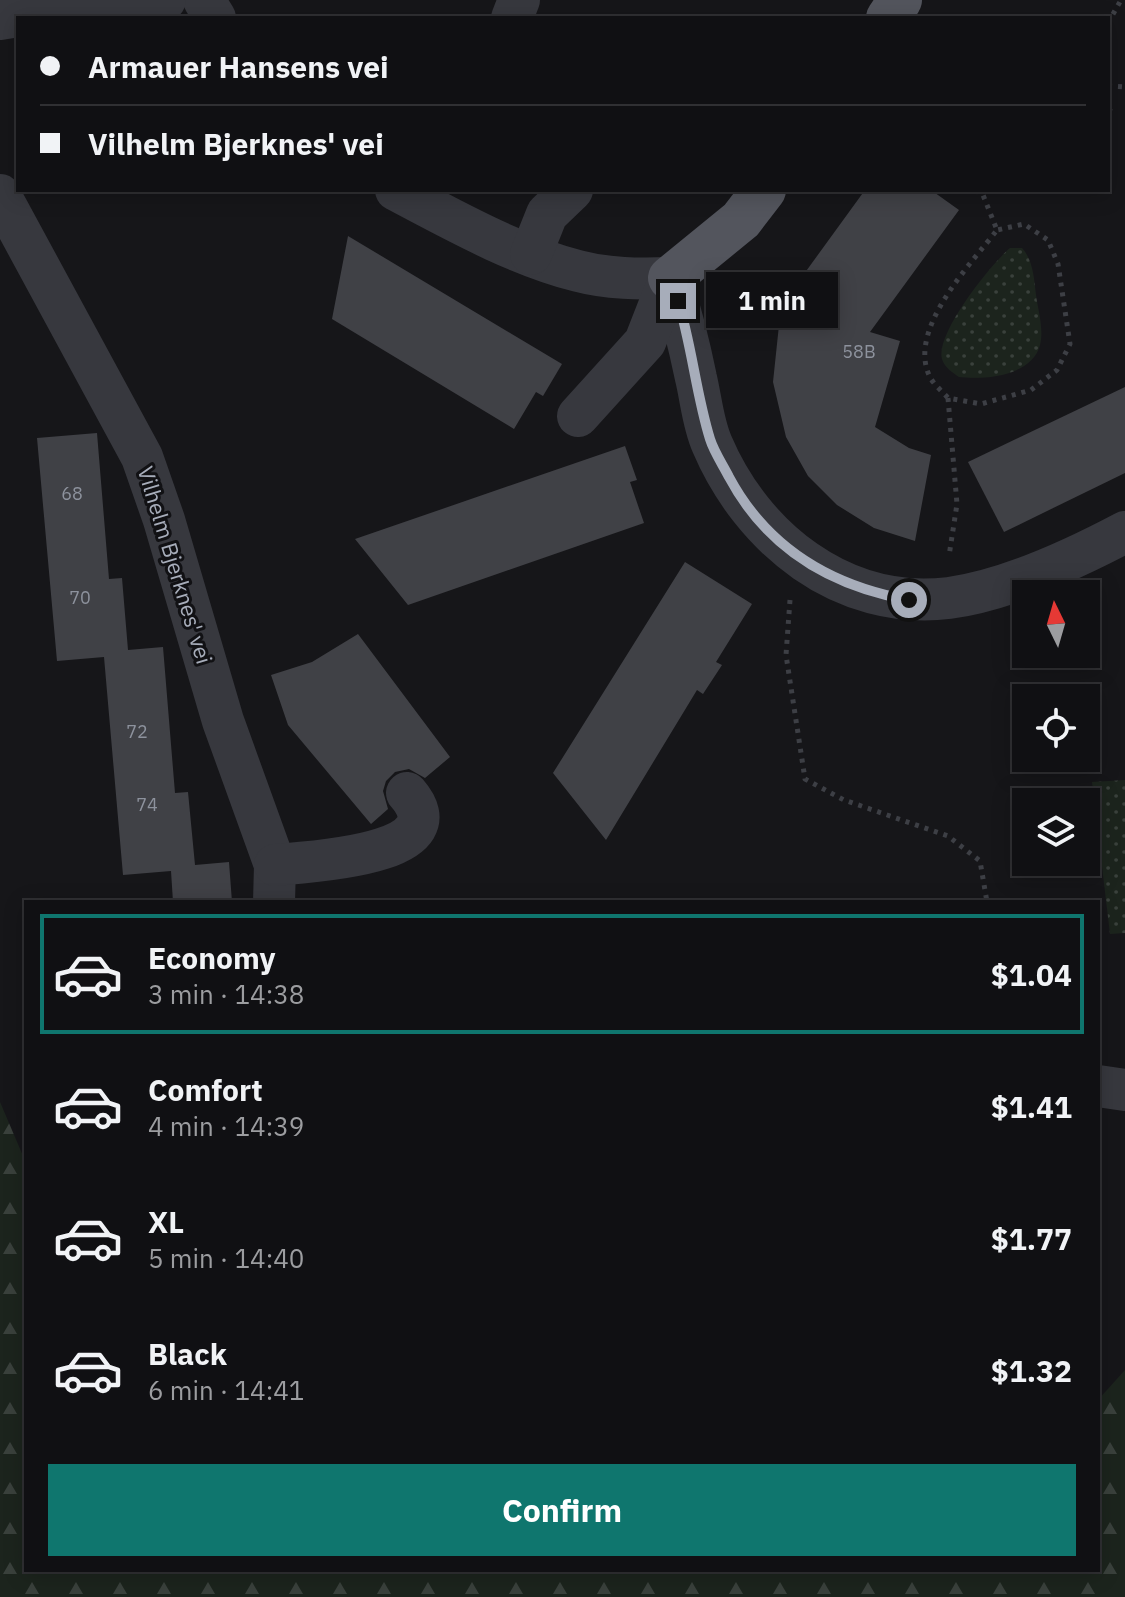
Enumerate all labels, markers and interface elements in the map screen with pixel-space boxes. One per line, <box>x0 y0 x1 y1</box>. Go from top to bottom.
text: Armauer Hansens vei <box>88 47 389 86</box>
text: Vilhelm Bjerknes' vei <box>88 124 384 163</box>
callout: 1 min <box>706 273 838 329</box>
route end <box>660 283 696 319</box>
text: 1 min <box>738 283 806 317</box>
house number: 58B <box>842 340 876 363</box>
street label: Vilhelm Bjerknes' vei <box>132 462 219 667</box>
house number: 68 <box>61 482 83 505</box>
north arrow <box>1012 580 1100 668</box>
map controls <box>1012 580 1100 876</box>
route start <box>891 582 927 618</box>
house number: 70 <box>69 586 91 609</box>
button: locate <box>1012 684 1100 772</box>
house number: 72 <box>126 720 148 743</box>
button: layers <box>1012 788 1100 876</box>
house number: 74 <box>136 793 158 816</box>
icon: car <box>52 938 124 1010</box>
text: Economy <box>148 938 276 977</box>
text: $1.04 <box>991 955 1072 994</box>
text: 3 min · 14:38 <box>148 977 304 1011</box>
icon: car <box>52 1070 124 1142</box>
text: Comfort <box>148 1070 263 1109</box>
text: $1.41 <box>991 1087 1072 1126</box>
text: 4 min · 14:39 <box>148 1109 304 1143</box>
icon: car <box>52 1202 124 1274</box>
text: XL <box>148 1202 184 1241</box>
text: $1.77 <box>991 1219 1072 1258</box>
text: 5 min · 14:40 <box>148 1241 304 1275</box>
icon: car <box>52 1334 124 1406</box>
text: Black <box>148 1334 227 1373</box>
text: $1.32 <box>991 1351 1072 1390</box>
text: 6 min · 14:41 <box>148 1373 304 1407</box>
button: Confirm <box>48 1464 1076 1556</box>

